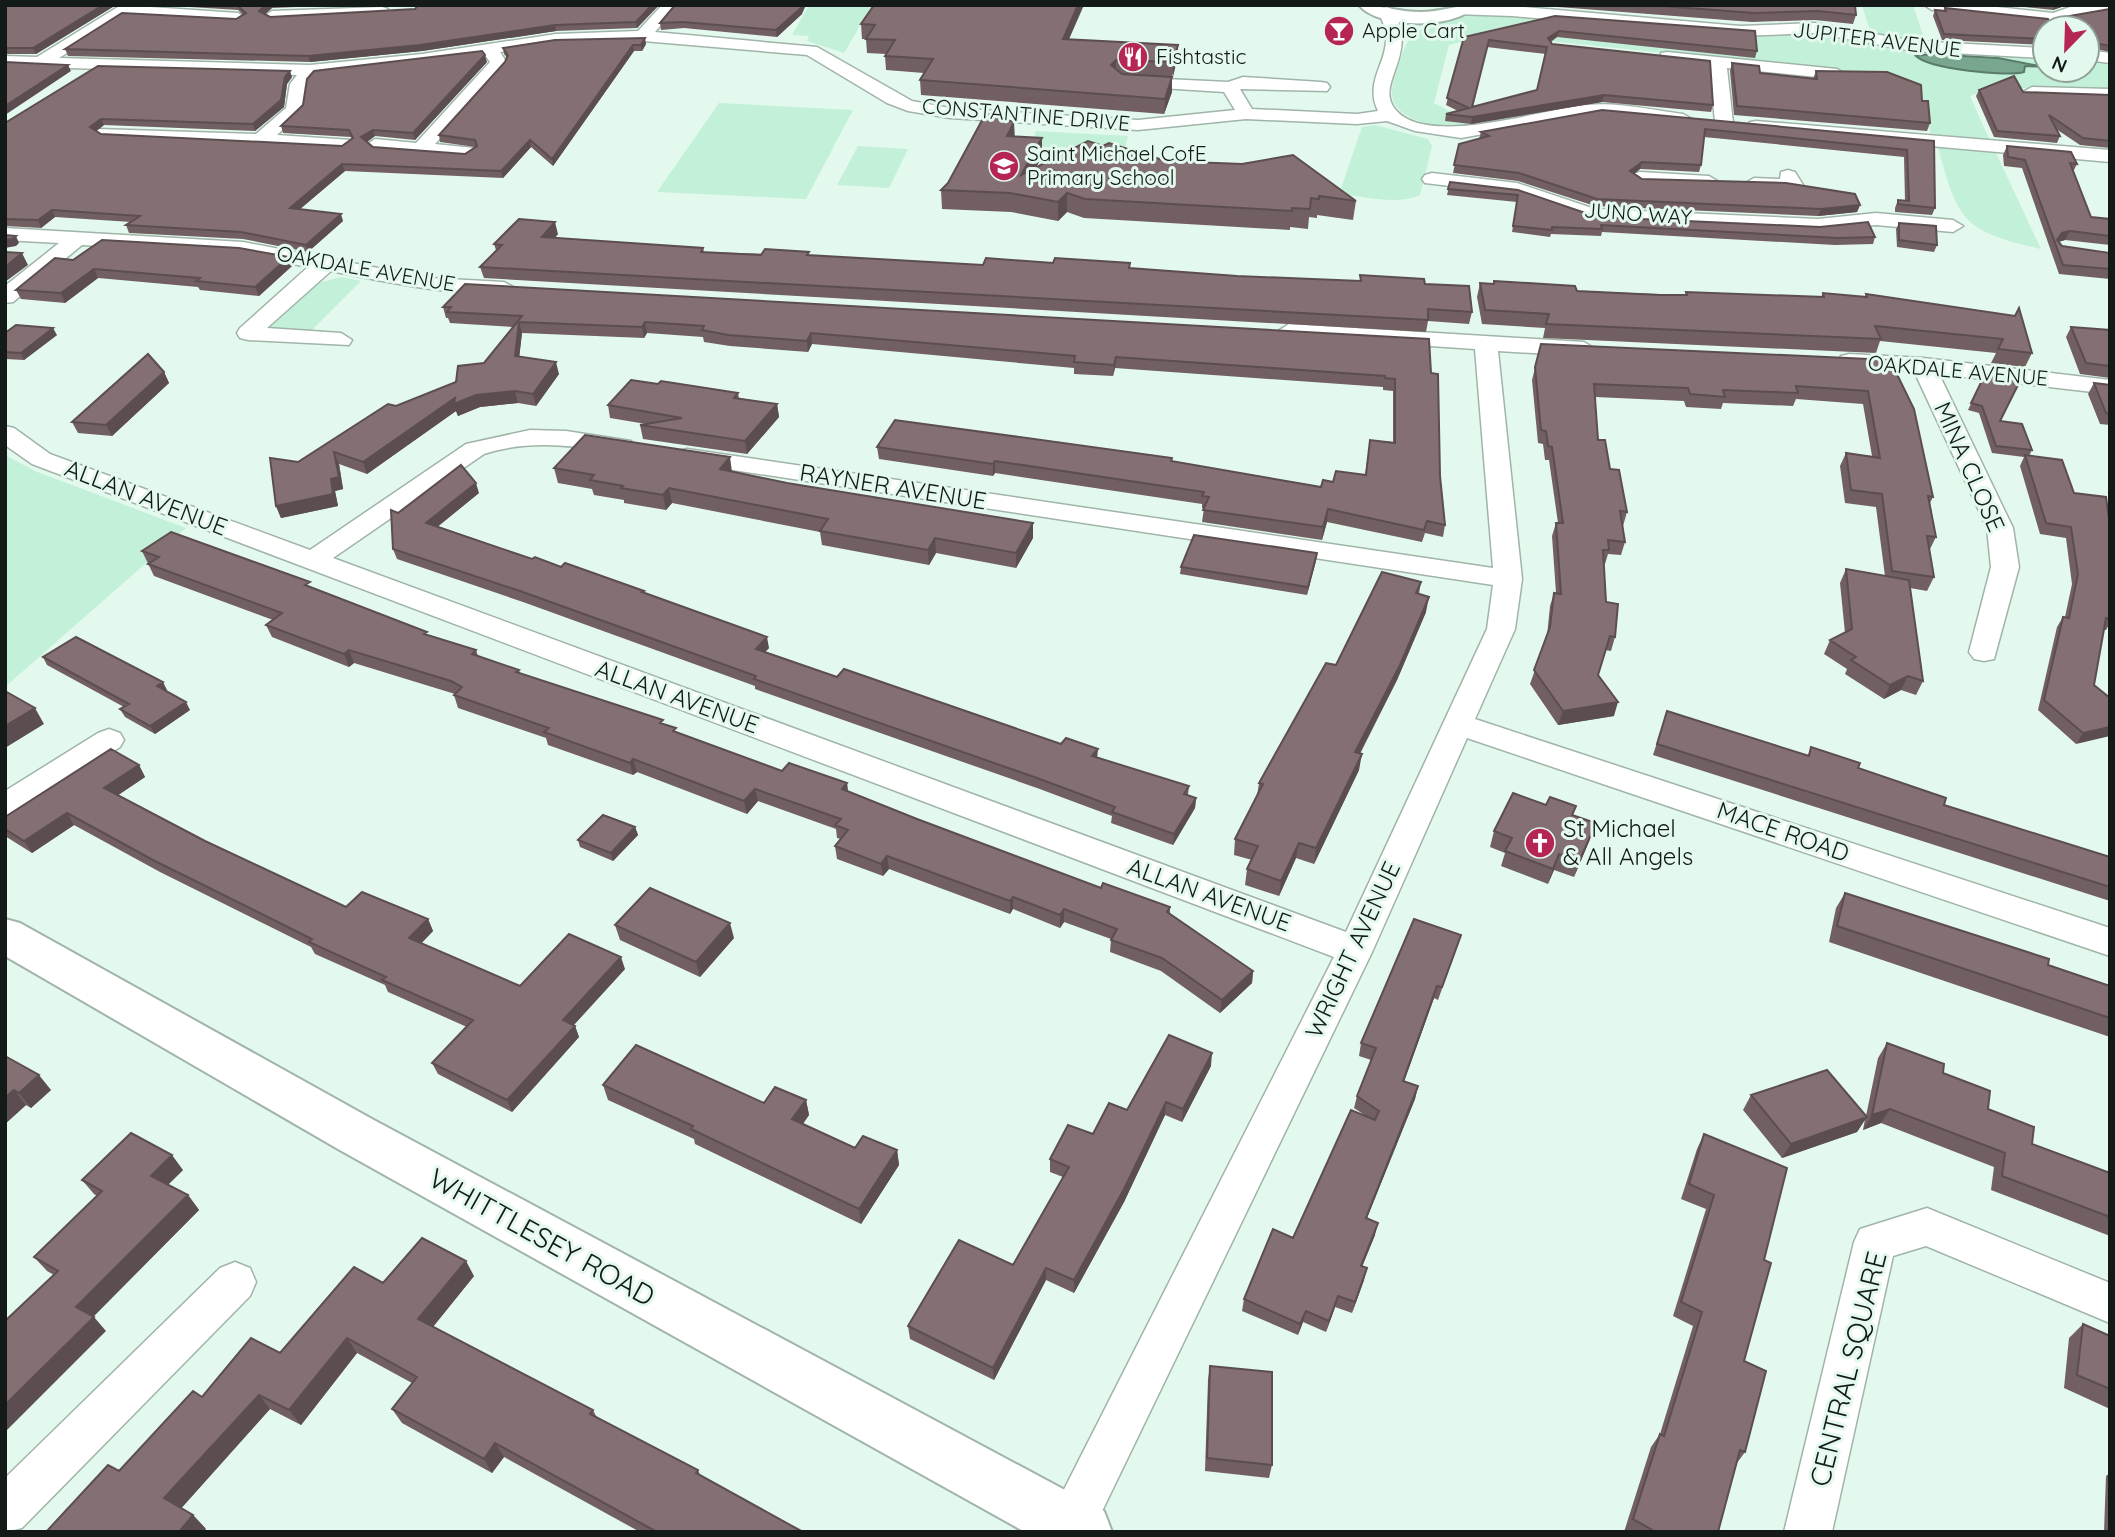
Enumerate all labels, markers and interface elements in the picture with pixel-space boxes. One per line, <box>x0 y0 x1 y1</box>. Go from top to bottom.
bar icon: Apple Cart <box>1322 14 1356 48</box>
north arrow <box>2031 14 2101 84</box>
street label: JUPITER AVENUE <box>1792 16 1963 62</box>
place label: Apple Cart <box>1362 17 1465 43</box>
restaurant icon: Fishtastic <box>1116 40 1150 74</box>
place label: Fishtastic <box>1156 43 1246 69</box>
text: N <box>2048 51 2070 78</box>
street label: CONSTANTINE DRIVE <box>921 92 1131 136</box>
place label: Saint Michael CofE Primary School <box>1027 140 1207 190</box>
school or university icon: Saint Michael CofE Primary School <box>987 149 1021 183</box>
street label: JUNO WAY <box>1583 196 1693 230</box>
street label: OAKDALE AVENUE <box>275 240 458 297</box>
street label: OAKDALE AVENUE <box>1867 349 2049 391</box>
street label: MINA CLOSE <box>1928 397 2012 536</box>
street label: ALLAN AVENUE <box>61 452 232 542</box>
street label: RAYNER AVENUE <box>798 456 989 516</box>
street label: ALLAN AVENUE <box>592 653 763 740</box>
street label: MACE ROAD <box>1713 794 1853 868</box>
place label: St Michael & All Angels <box>1563 813 1693 871</box>
church icon: St Michael & All Angels <box>1523 826 1557 860</box>
street label: ALLAN AVENUE <box>1124 851 1295 938</box>
street label: WRIGHT AVENUE <box>1298 857 1406 1043</box>
street label: WHITTLESEY ROAD <box>423 1160 661 1313</box>
street label: CENTRAL SQUARE <box>1801 1248 1894 1490</box>

